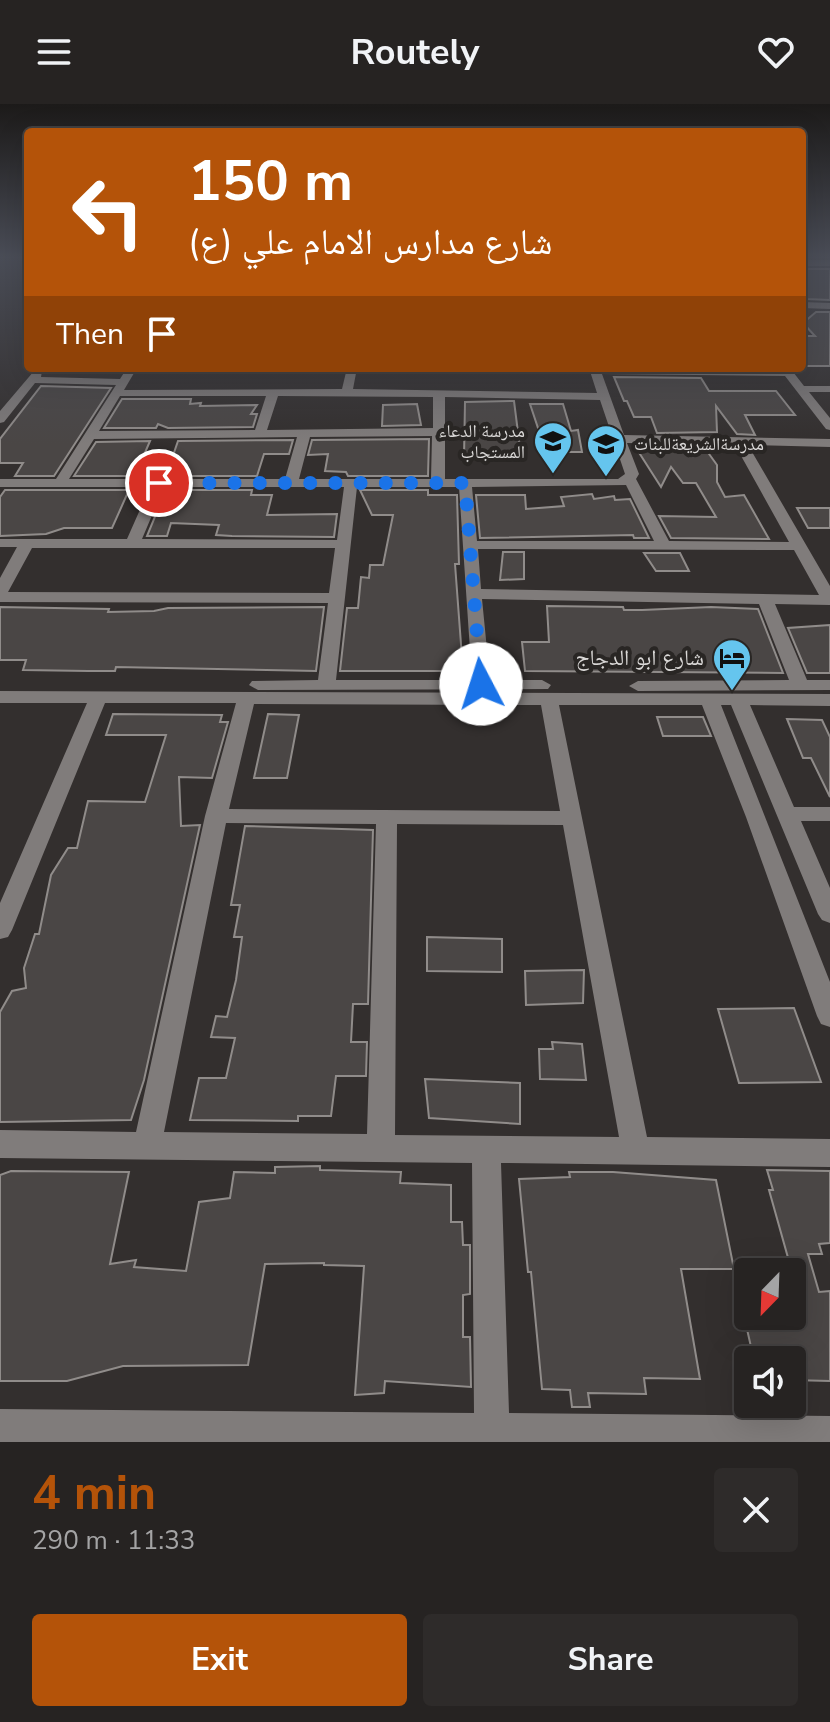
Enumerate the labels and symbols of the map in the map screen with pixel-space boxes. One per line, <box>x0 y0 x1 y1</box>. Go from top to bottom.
place label: مدرسة الدعاء المستجاب <box>439 419 525 464</box>
school or university icon: مدرسة الدعاء المستجاب <box>532 420 574 475</box>
school or university icon: مدرسةالشريعةللبنات <box>585 423 627 478</box>
place label: مدرسةالشريعةللبنات <box>634 432 764 456</box>
pin <box>125 449 193 517</box>
hotel icon: شارع ابو الدجاج <box>711 637 753 692</box>
position arrow <box>439 642 523 726</box>
place label: شارع ابو الدجاج <box>575 643 704 673</box>
north arrow <box>734 1258 806 1330</box>

